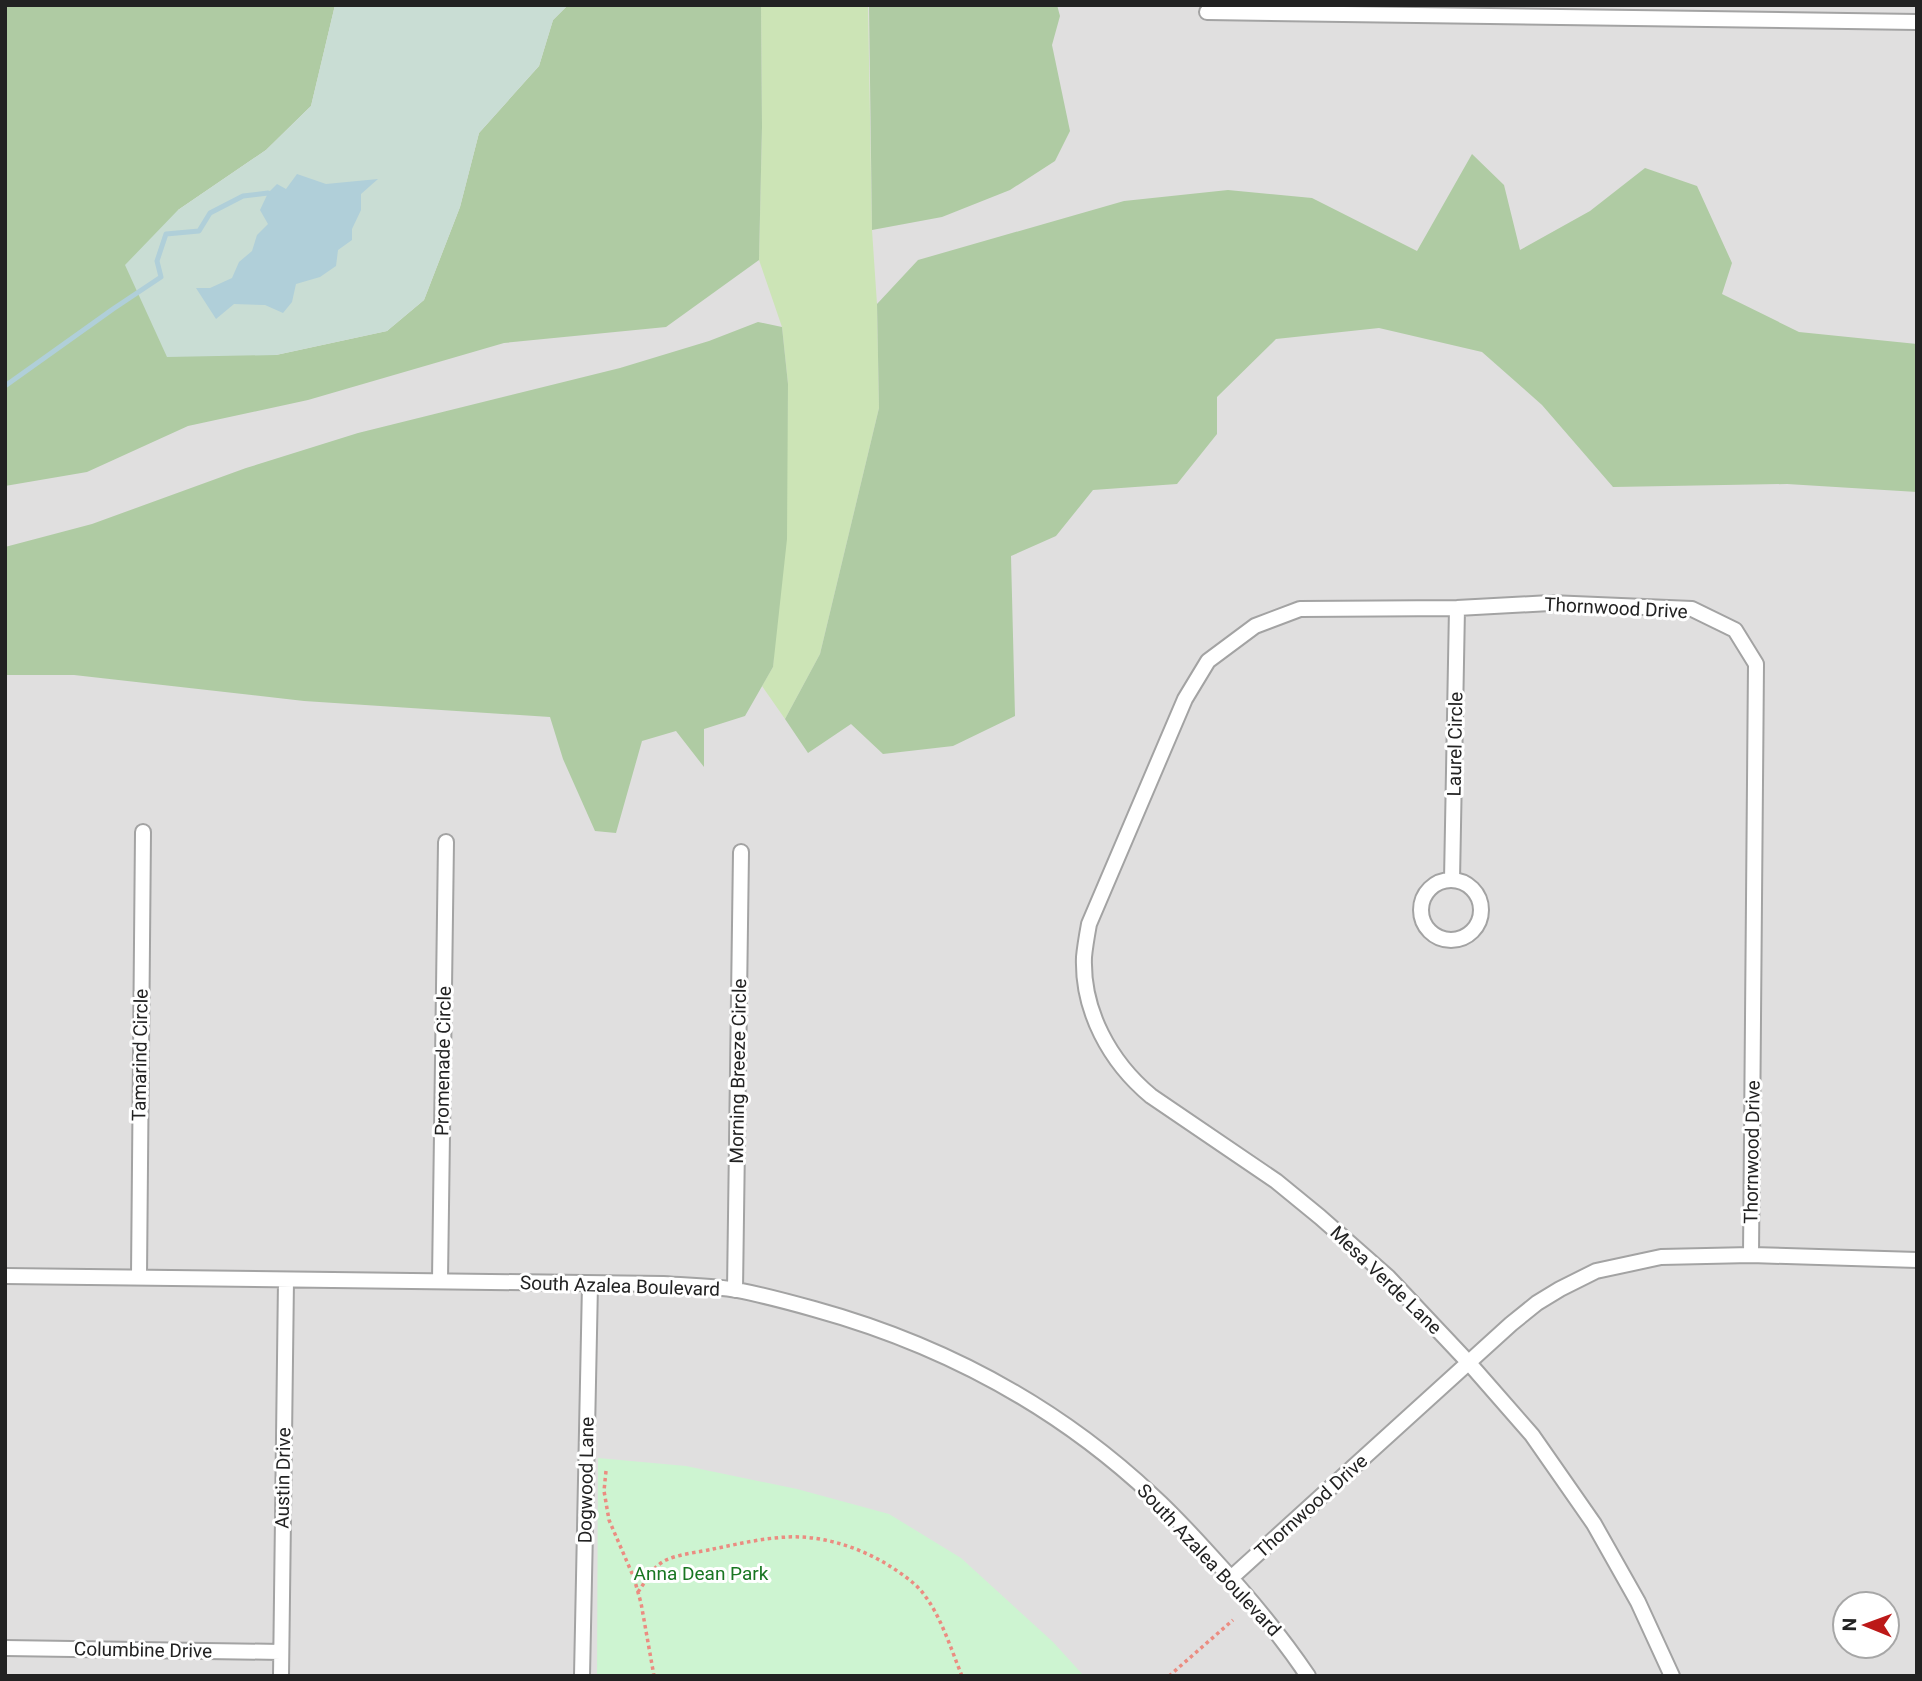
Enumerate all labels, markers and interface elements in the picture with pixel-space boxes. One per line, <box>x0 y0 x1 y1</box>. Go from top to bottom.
street label: Thornwood Drive <box>1544 593 1688 623</box>
street label: Laurel Circle <box>1443 692 1467 796</box>
street label: Morning Breeze Circle <box>725 978 751 1164</box>
street label: Promenade Circle <box>430 986 456 1136</box>
street label: Tamarind Circle <box>127 989 153 1121</box>
street label: Thornwood Drive <box>1739 1080 1765 1224</box>
street label: Mesa Verde Lane <box>1325 1221 1447 1339</box>
street label: South Azalea Boulevard <box>520 1271 720 1301</box>
street label: Dogwood Lane <box>573 1417 599 1543</box>
street label: Austin Drive <box>271 1427 295 1529</box>
street label: Thornwood Drive <box>1250 1449 1372 1563</box>
street label: South Azalea Boulevard <box>1132 1479 1286 1641</box>
park label: Anna Dean Park <box>634 1562 769 1585</box>
north arrow <box>1831 1590 1901 1660</box>
text: N <box>1838 1618 1861 1632</box>
street label: Columbine Drive <box>74 1637 212 1663</box>

